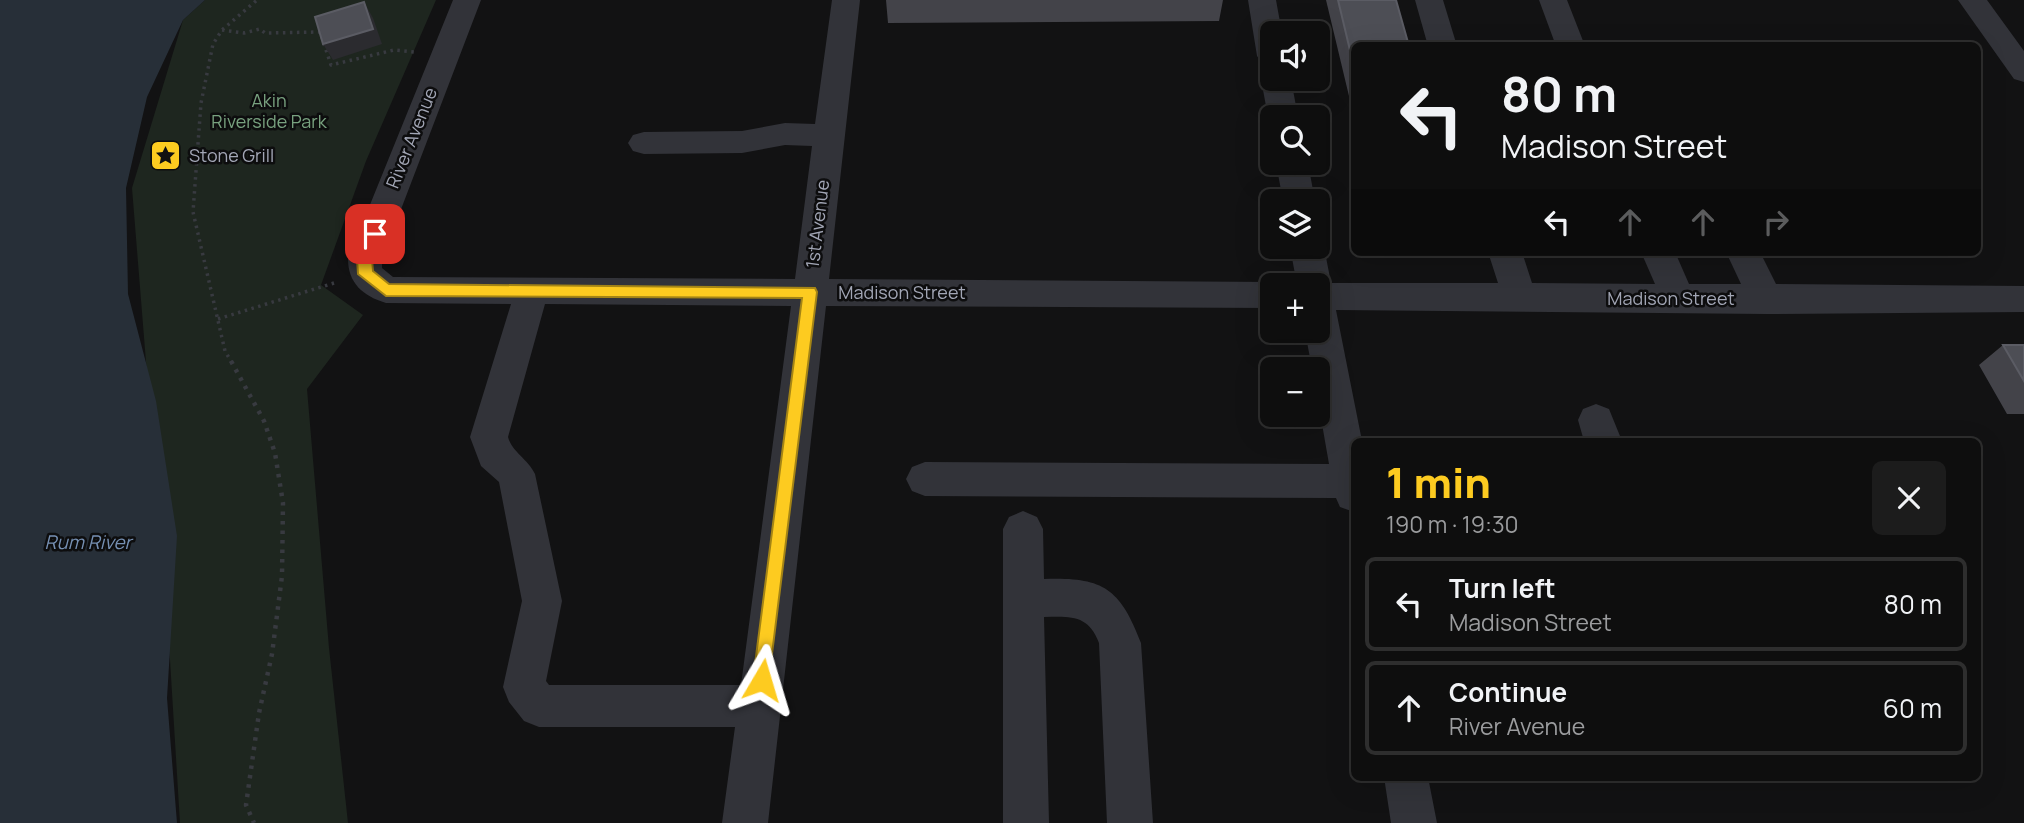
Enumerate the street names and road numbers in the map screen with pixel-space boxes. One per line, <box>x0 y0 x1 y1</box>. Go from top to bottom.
street label: River Avenue <box>380 84 442 192</box>
street label: 1st Avenue <box>800 178 834 269</box>
street label: Madison Street <box>838 280 966 304</box>
street label: Madison Street <box>1607 286 1735 310</box>

